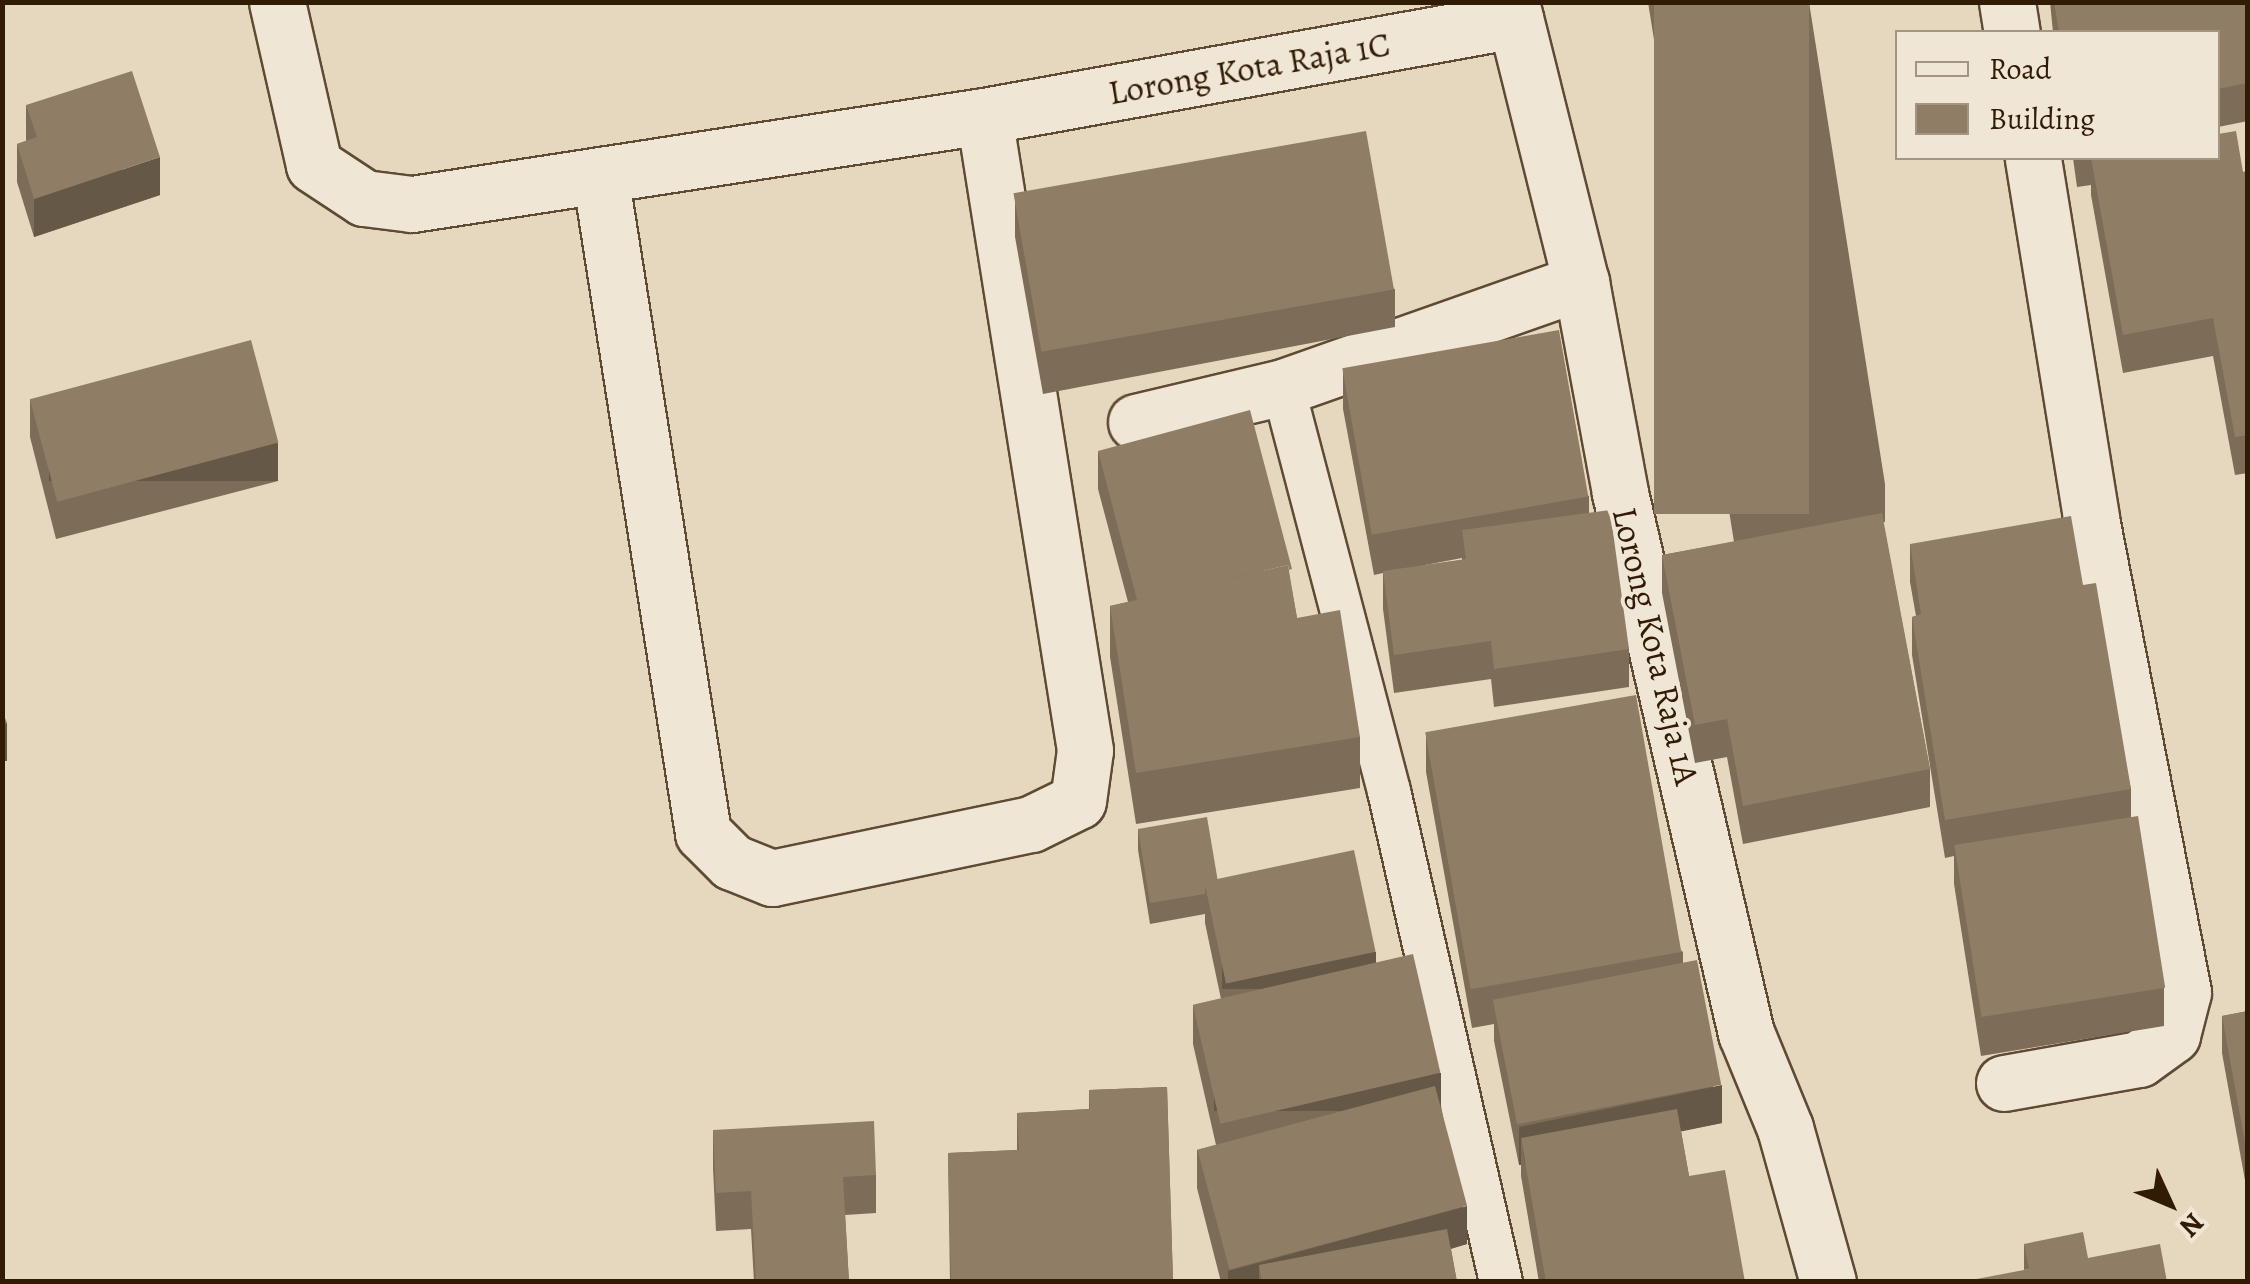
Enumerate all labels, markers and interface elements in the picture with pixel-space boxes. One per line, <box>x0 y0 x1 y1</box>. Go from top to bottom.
street label: Lorong Kota Raja 1C <box>1105 23 1393 113</box>
legend <box>1895 30 2220 160</box>
text: Road <box>1989 49 2051 89</box>
text: Building <box>1989 99 2095 139</box>
street label: Lorong Kota Raja 1A <box>1604 503 1708 789</box>
north arrow <box>2120 1154 2220 1254</box>
text: N <box>2171 1204 2212 1245</box>

